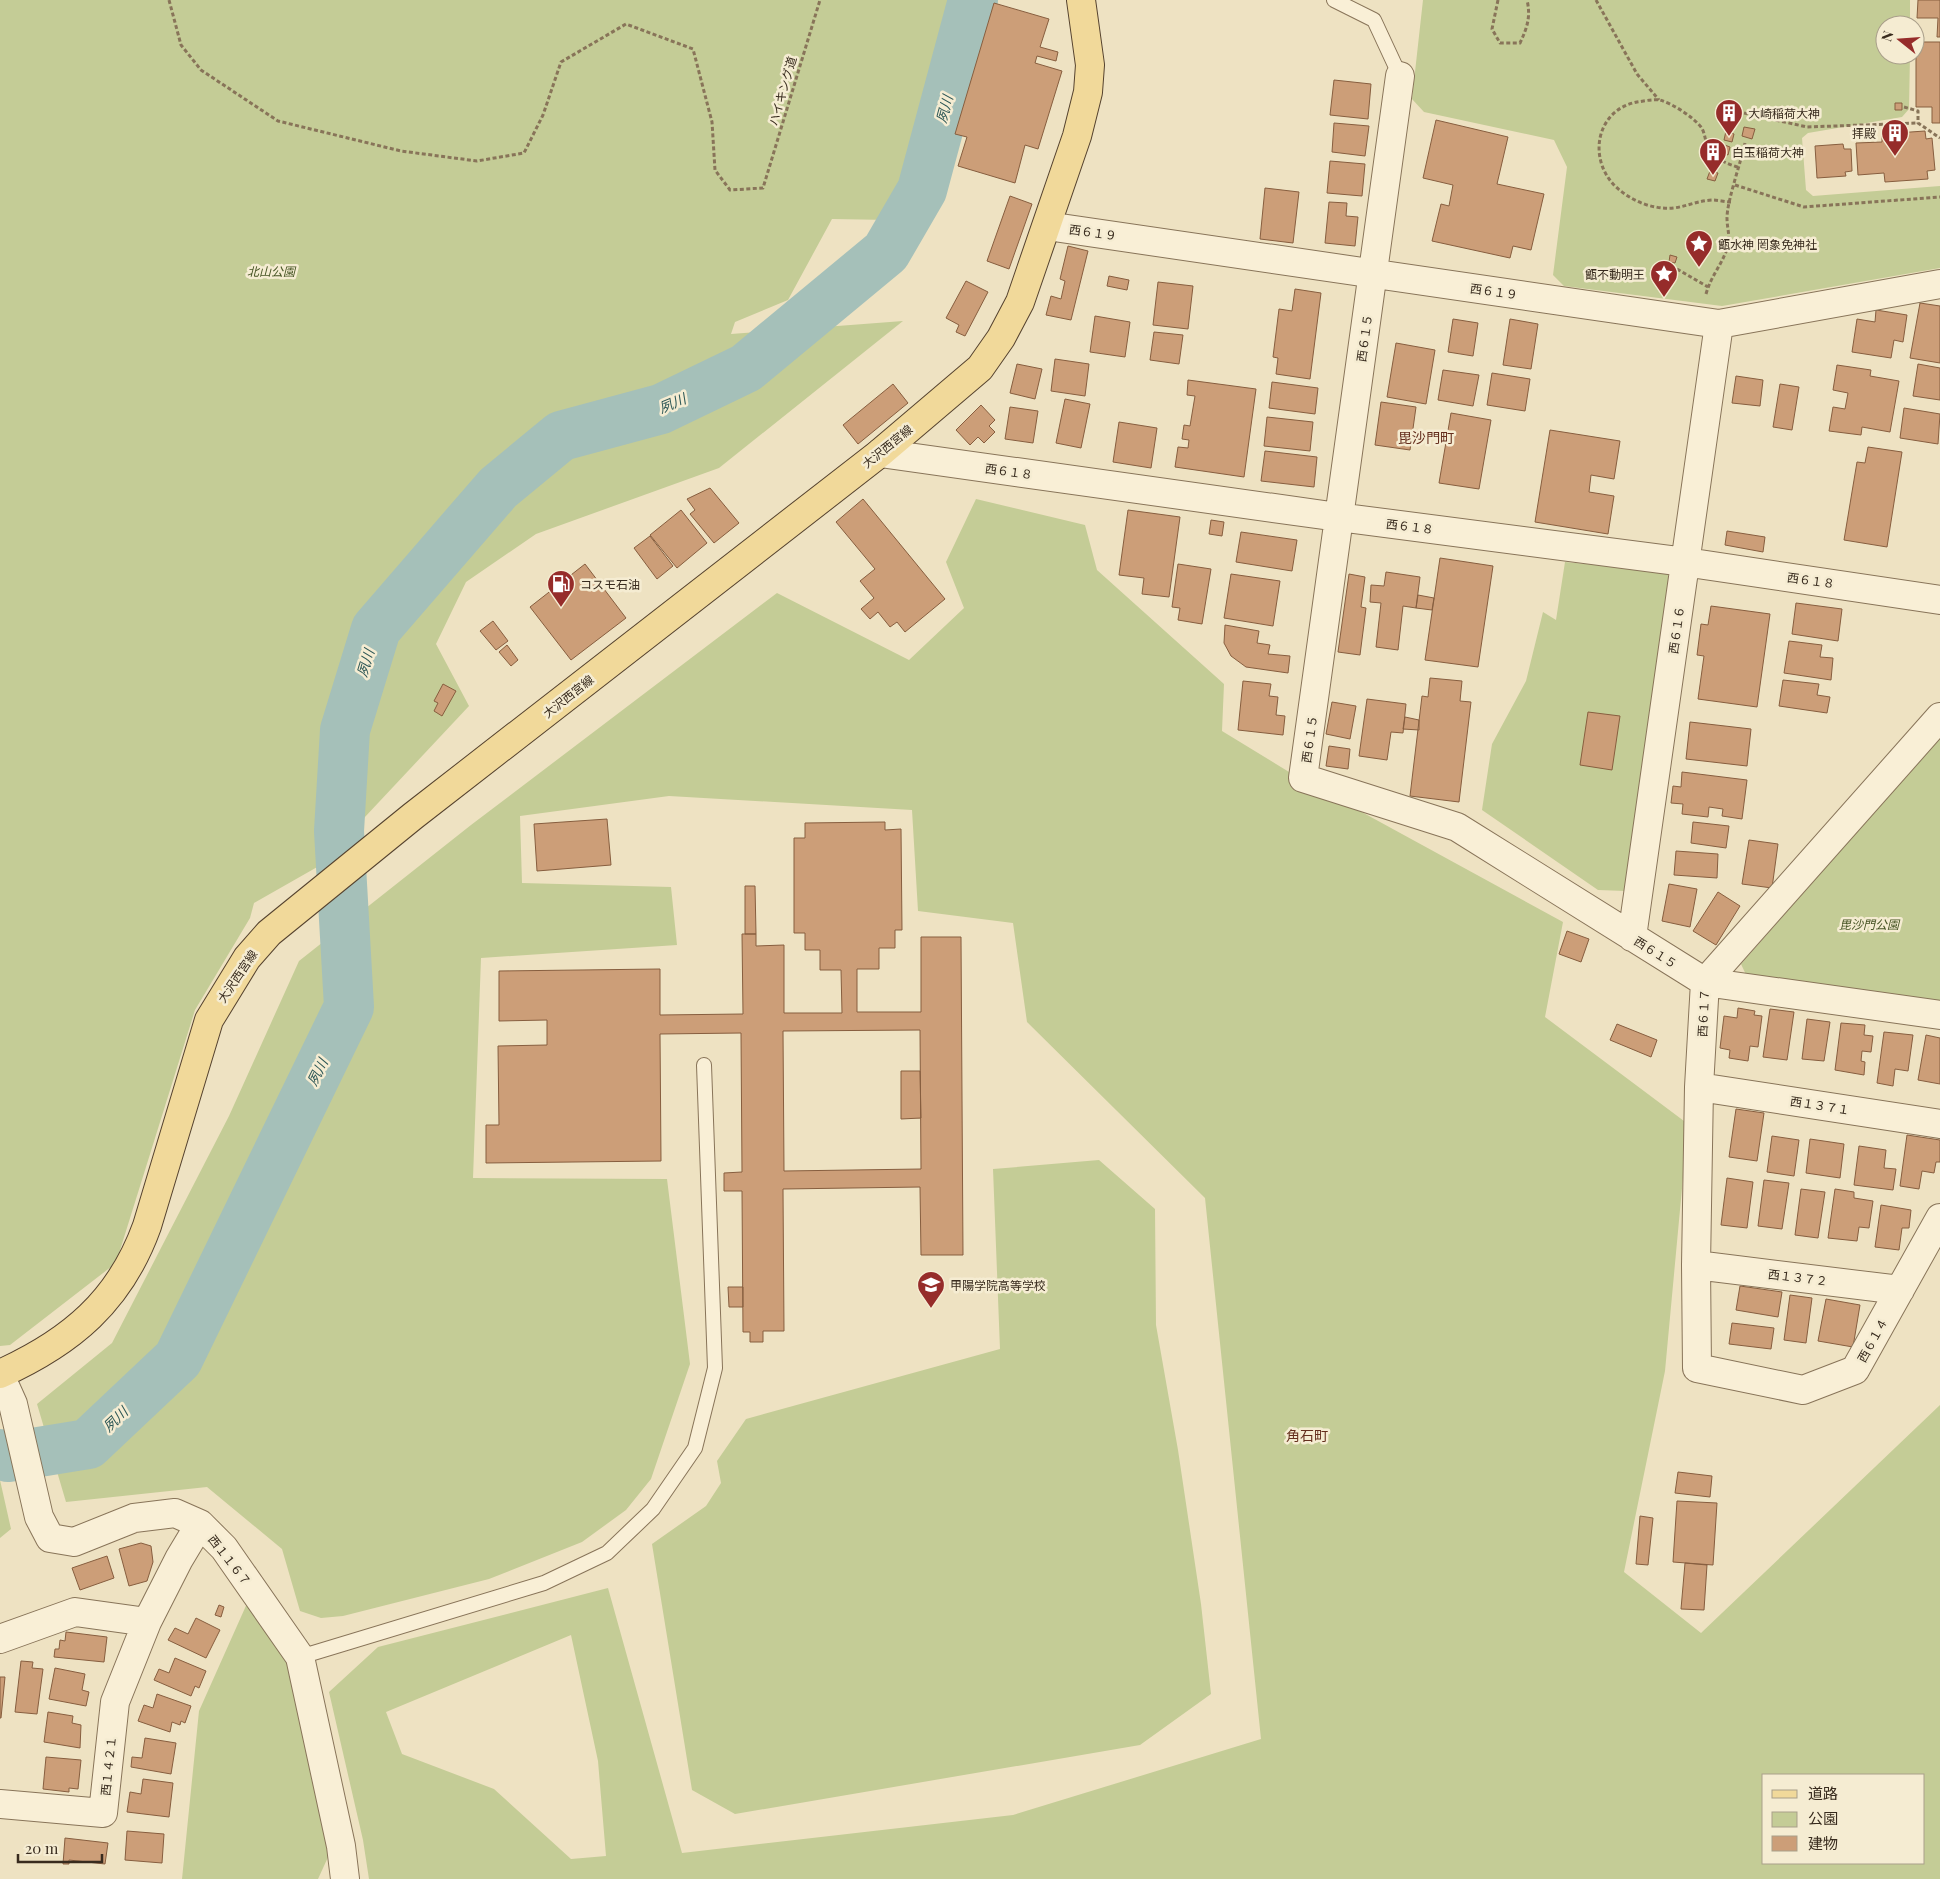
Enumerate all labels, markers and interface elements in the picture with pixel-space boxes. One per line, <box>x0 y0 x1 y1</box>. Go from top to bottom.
north arrow <box>1875 15 1925 65</box>
text: N <box>1877 28 1898 44</box>
street label: ハイキング道 <box>764 54 800 128</box>
water label: 夙川 <box>931 91 957 125</box>
building icon: 大崎稲荷大神 <box>1714 98 1744 137</box>
place label: 大崎稲荷大神 <box>1748 105 1820 121</box>
building icon: 拝殿 <box>1880 118 1910 157</box>
place label: 拝殿 <box>1852 125 1876 141</box>
building icon: 白玉稲荷大神 <box>1698 137 1728 176</box>
place label: 白玉稲荷大神 <box>1732 144 1804 160</box>
street label: 西６１９ <box>1068 221 1118 243</box>
place icon: 甑水神 罔象免神社 <box>1684 229 1714 268</box>
place label: 甑水神 罔象免神社 <box>1718 236 1817 252</box>
place icon: 甑不動明王 <box>1649 259 1679 298</box>
park label: 北山公園 <box>247 263 297 279</box>
place label: 甑不動明王 <box>1585 266 1645 282</box>
street label: 西６１９ <box>1469 280 1519 302</box>
street label: 西６１５ <box>1353 313 1375 363</box>
water label: 夙川 <box>655 388 690 417</box>
street label: 大沢西宮線 <box>859 421 915 471</box>
district label: 毘沙門町 <box>1398 428 1454 447</box>
street label: 西６１８ <box>984 460 1034 482</box>
street label: 西６１８ <box>1385 515 1435 537</box>
fuel station icon: コスモ石油 <box>546 569 576 608</box>
street label: 西６１８ <box>1786 569 1836 591</box>
place label: コスモ石油 <box>580 576 640 592</box>
street label: 西６１６ <box>1665 605 1687 655</box>
water label: 夙川 <box>352 645 379 679</box>
street label: 大沢西宮線 <box>539 671 597 721</box>
street label: 西６１５ <box>1298 714 1320 764</box>
park label: 毘沙門公園 <box>1839 916 1901 932</box>
street label: 西６１５ <box>1631 932 1681 972</box>
street label: 大沢西宮線 <box>214 947 260 1005</box>
street label: 西６１７ <box>1694 989 1712 1037</box>
water label: 夙川 <box>302 1053 333 1089</box>
street label: 西１３７１ <box>1789 1092 1851 1118</box>
street label: 西１３７２ <box>1767 1265 1829 1289</box>
school or university icon: 甲陽学院高等学校 <box>916 1270 946 1309</box>
place label: 甲陽学院高等学校 <box>950 1277 1046 1293</box>
street label: 西６１４ <box>1853 1315 1891 1365</box>
water label: 夙川 <box>98 1401 133 1436</box>
district label: 角石町 <box>1286 1426 1328 1445</box>
street label: 西１１６７ <box>205 1531 255 1589</box>
street label: 西１４２１ <box>97 1735 119 1797</box>
legend <box>1762 1774 1925 1864</box>
text: 道路 <box>1808 1783 1838 1803</box>
text: 公園 <box>1808 1808 1838 1828</box>
scale bar <box>18 1832 101 1864</box>
text: 建物 <box>1808 1833 1838 1853</box>
text: 20 m <box>25 1838 59 1858</box>

